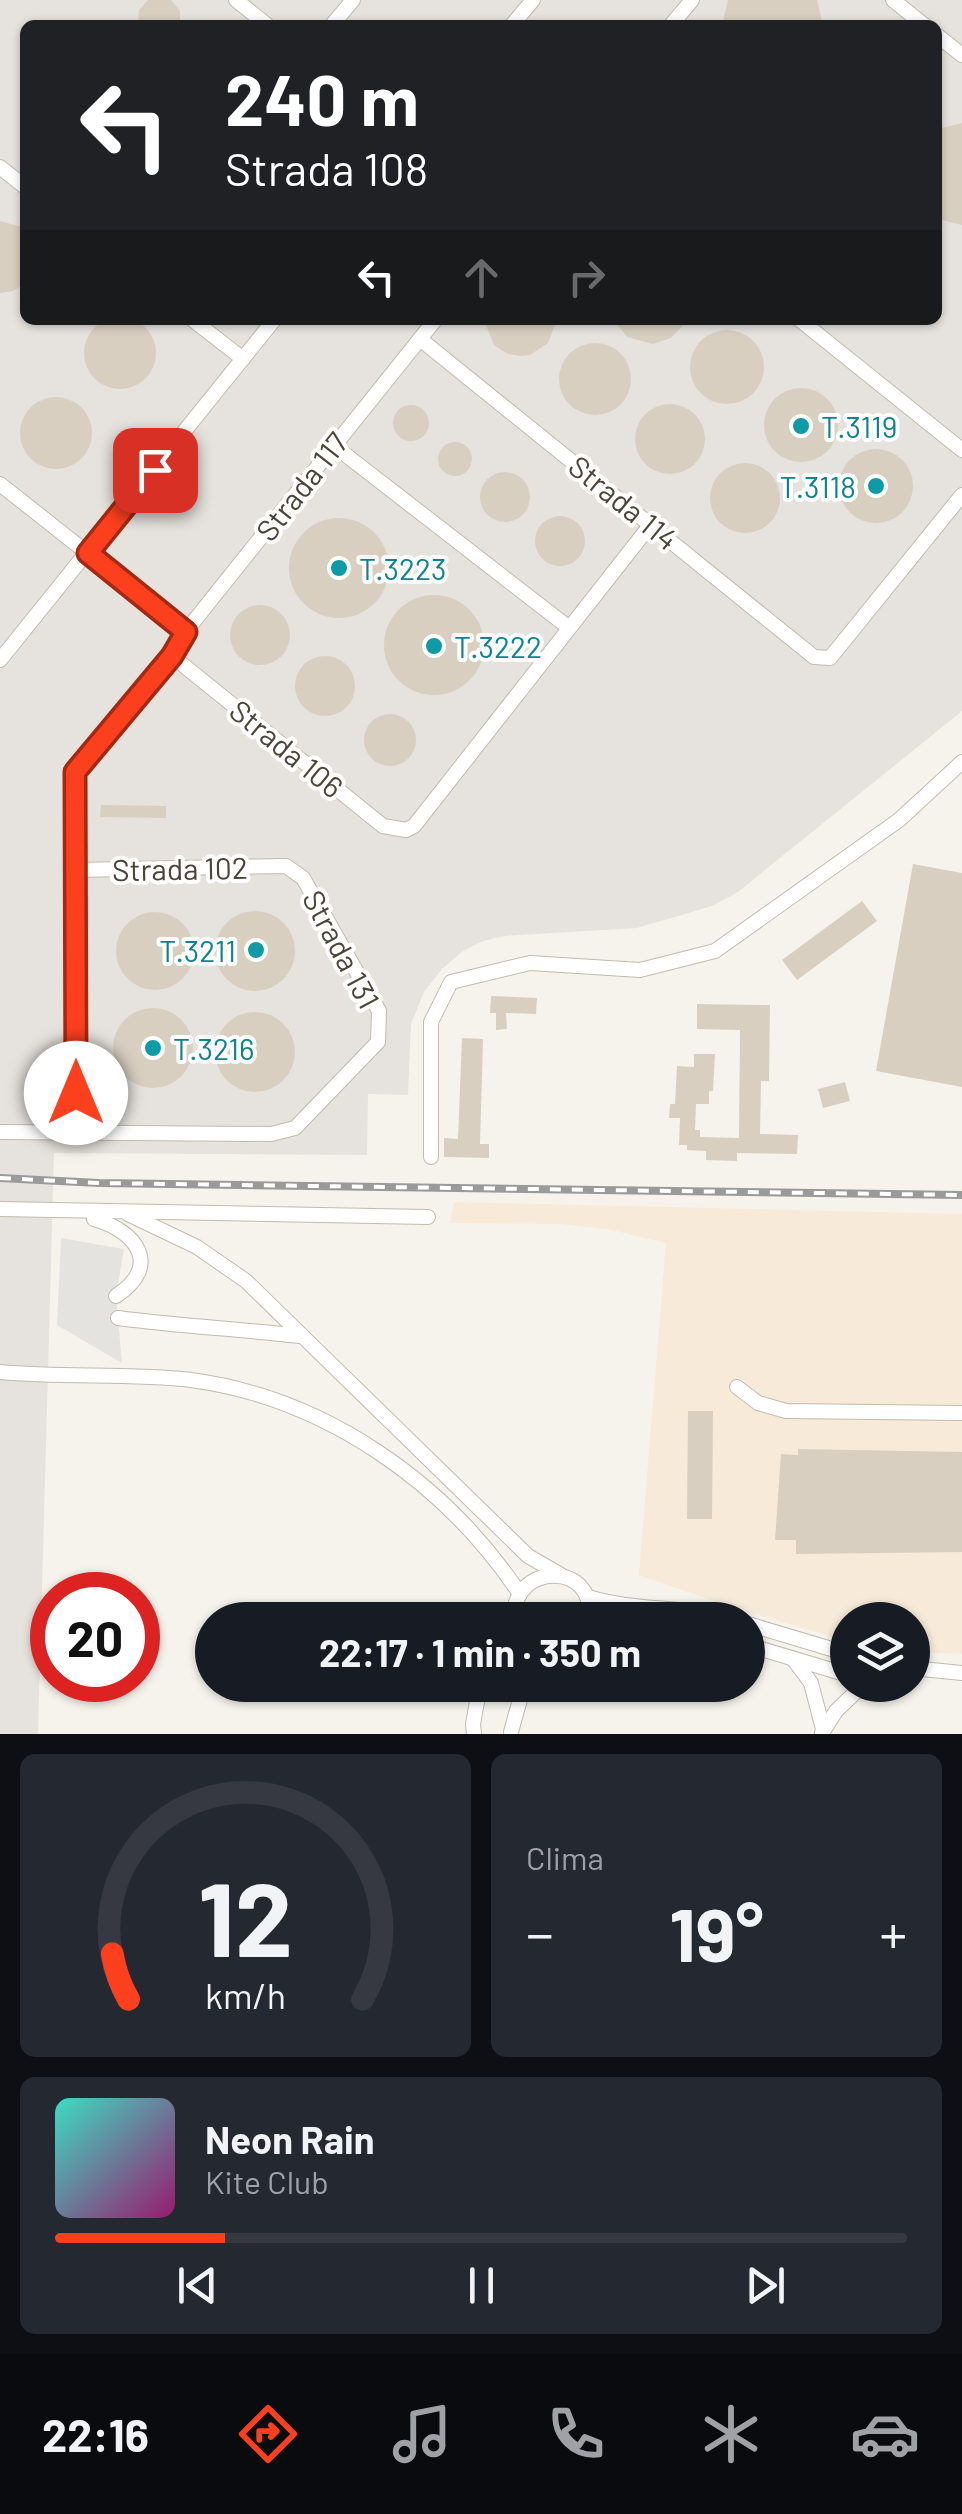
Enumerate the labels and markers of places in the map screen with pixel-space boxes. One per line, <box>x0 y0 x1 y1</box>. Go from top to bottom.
place label: T.3119 <box>821 408 897 444</box>
marker: T.3119 <box>790 415 812 437</box>
pin <box>113 428 198 513</box>
place label: T.3118 <box>780 468 856 504</box>
marker: T.3118 <box>865 475 887 497</box>
place label: T.3223 <box>359 550 446 586</box>
marker: T.3223 <box>328 557 350 579</box>
place label: T.3222 <box>454 628 542 664</box>
marker: T.3222 <box>423 635 445 657</box>
place label: T.3211 <box>159 932 236 968</box>
marker: T.3211 <box>245 939 267 961</box>
place label: T.3216 <box>173 1030 255 1066</box>
marker: T.3216 <box>142 1037 164 1059</box>

